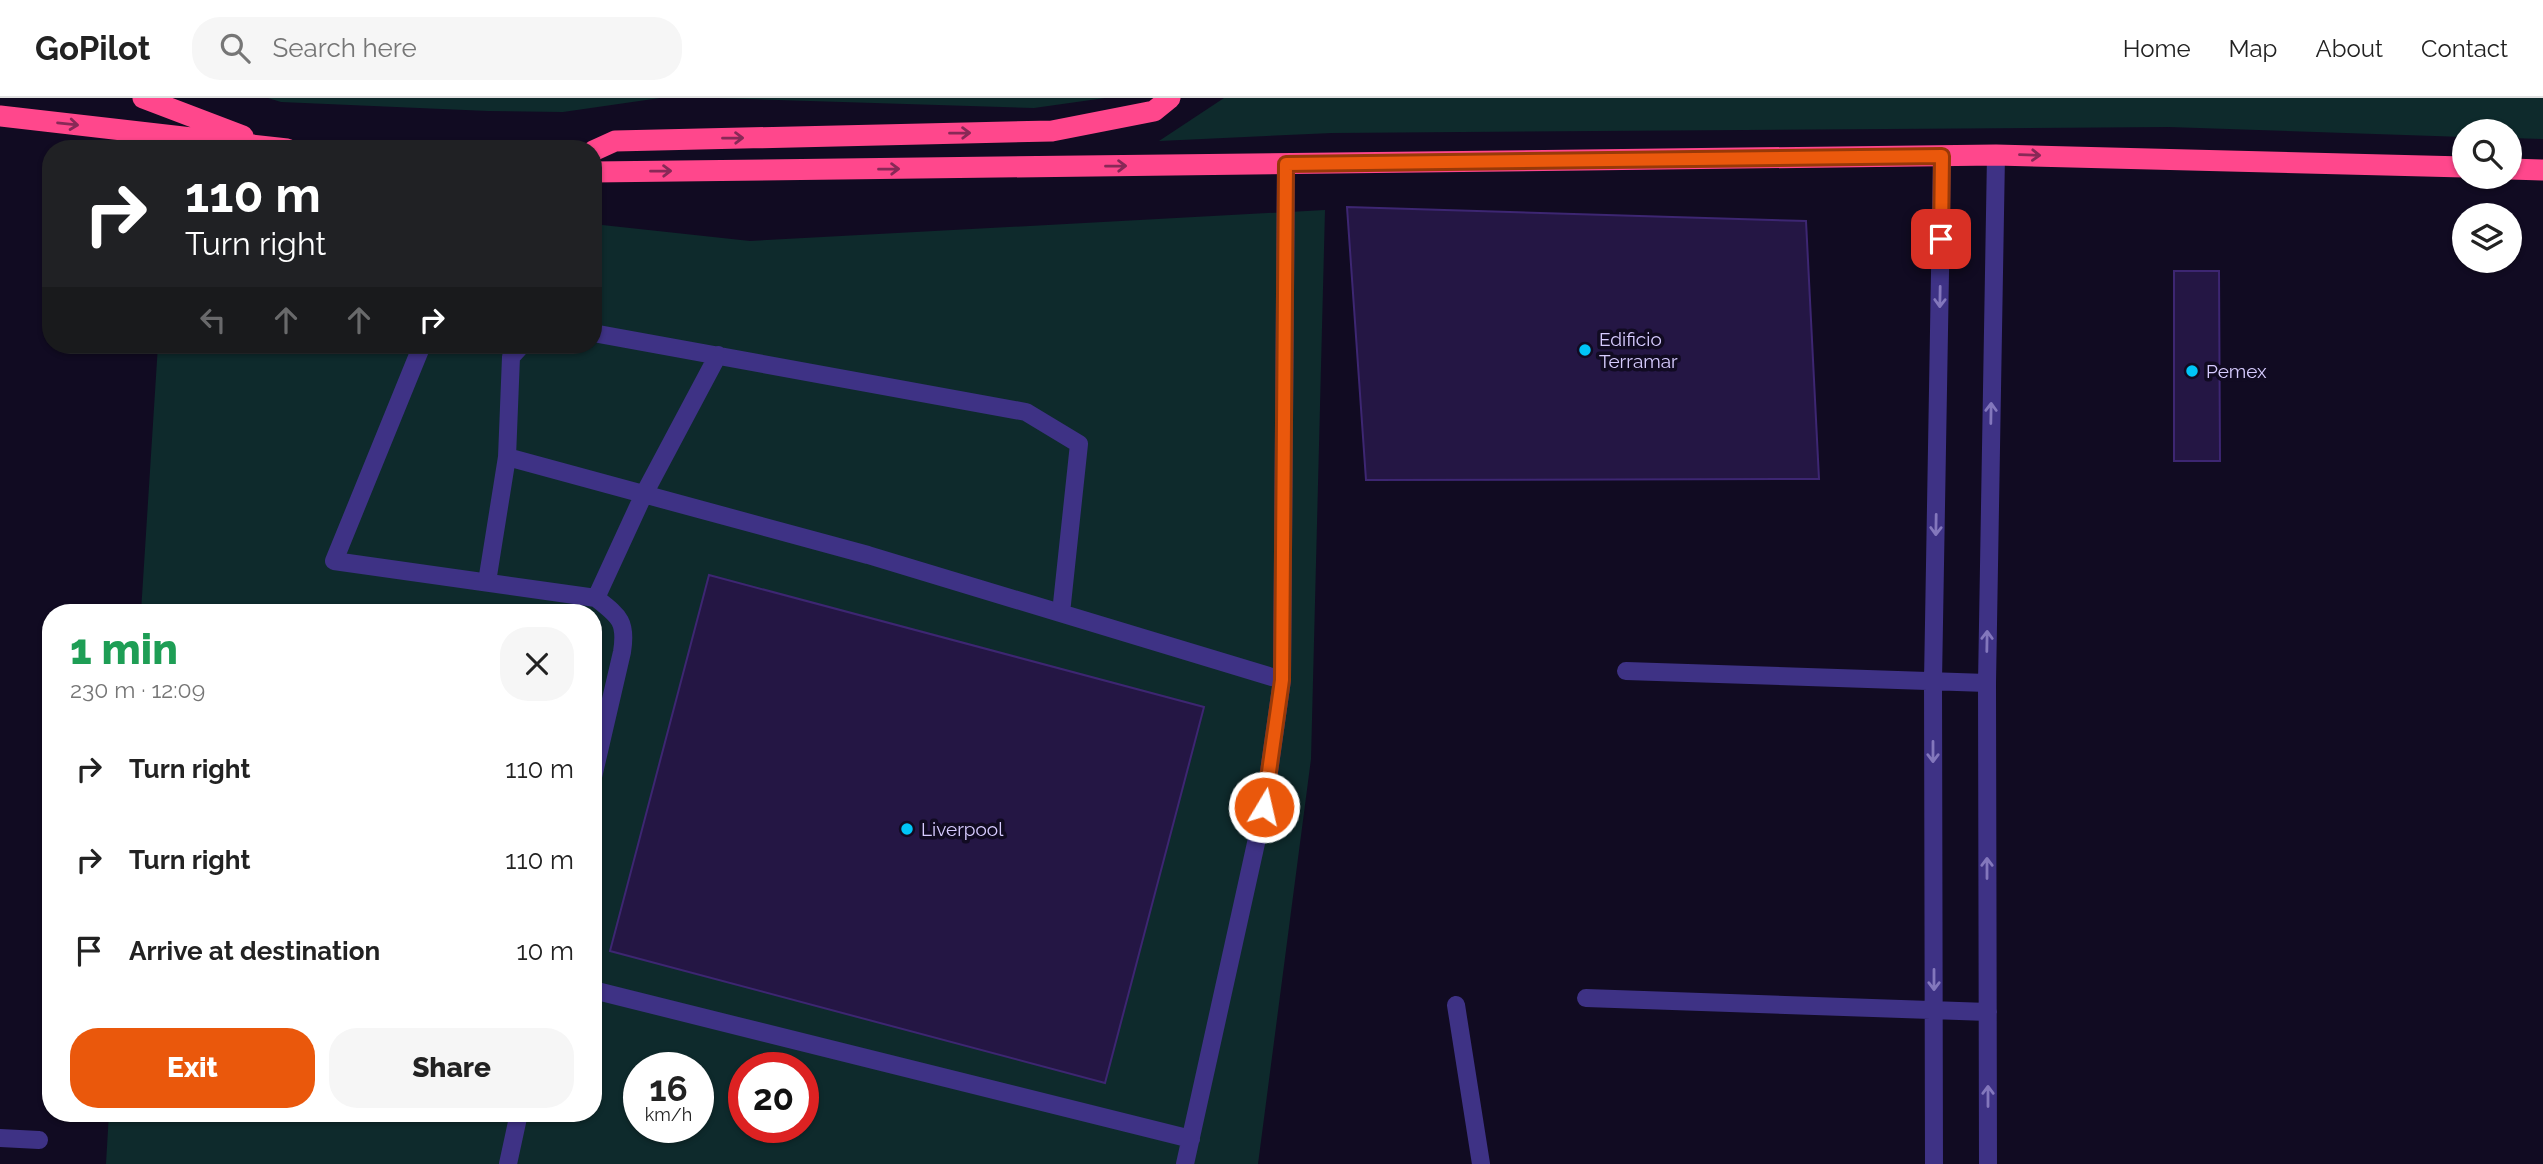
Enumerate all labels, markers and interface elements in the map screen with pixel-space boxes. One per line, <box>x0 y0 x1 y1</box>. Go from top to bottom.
search box <box>192 17 682 80</box>
text: GoPilot <box>35 29 150 68</box>
icon: search <box>216 29 254 67</box>
text: Search here <box>272 33 417 63</box>
text: Home <box>2123 34 2191 63</box>
text: Map <box>2229 34 2277 63</box>
text: About <box>2315 34 2383 63</box>
text: Contact <box>2421 34 2508 63</box>
one-way arrow <box>56 118 79 131</box>
map controls <box>2452 119 2522 273</box>
button: search <box>2452 119 2522 189</box>
one-way arrow <box>948 126 971 140</box>
one-way arrow <box>721 132 744 145</box>
one-way arrow <box>2018 149 2041 162</box>
one-way arrow <box>1105 159 1128 173</box>
one-way arrow <box>877 162 900 175</box>
one-way arrow <box>650 164 673 178</box>
text: 110 m <box>185 166 321 223</box>
icon: right <box>70 168 161 259</box>
button: layers <box>2452 203 2522 273</box>
pin <box>1911 209 1971 269</box>
icon: arrive <box>1922 220 1960 258</box>
text: Turn right <box>185 225 326 262</box>
one-way arrow <box>1933 286 1946 309</box>
icon: left <box>194 301 232 339</box>
icon: ahead <box>267 301 305 339</box>
icon: ahead <box>340 301 378 339</box>
icon: right <box>413 301 451 339</box>
place label: Edificio Terramar <box>1599 328 1678 372</box>
marker: Edificio Terramar <box>1577 342 1593 358</box>
place label: Pemex <box>2206 360 2267 382</box>
marker: Pemex <box>2184 363 2200 379</box>
one-way arrow <box>1984 402 1998 425</box>
one-way arrow <box>1929 513 1942 536</box>
text: 1 min <box>70 625 178 674</box>
button: close <box>500 627 574 701</box>
one-way arrow <box>1981 630 1994 653</box>
text: 230 m · 12:09 <box>70 676 205 703</box>
one-way arrow <box>1926 741 1940 764</box>
icon: right <box>70 750 108 788</box>
text: Turn right <box>129 754 250 784</box>
text: 110 m <box>505 754 574 784</box>
position arrow <box>1227 770 1301 844</box>
place label: Liverpool <box>921 818 1004 840</box>
marker: Liverpool <box>899 821 915 837</box>
icon: right <box>70 841 108 879</box>
text: Turn right <box>129 845 250 875</box>
text: 110 m <box>505 845 574 875</box>
one-way arrow <box>1980 857 1994 880</box>
icon: arrive <box>70 932 108 970</box>
text: Arrive at destination <box>129 936 380 966</box>
text: 10 m <box>516 936 574 966</box>
one-way arrow <box>1927 968 1941 991</box>
button: Exit <box>70 1028 315 1108</box>
button: Share <box>329 1028 574 1108</box>
speed limit sign: 20 <box>728 1052 819 1143</box>
text: 16 <box>649 1068 688 1109</box>
one-way arrow <box>1981 1085 1995 1108</box>
text: km/h <box>645 1104 692 1125</box>

